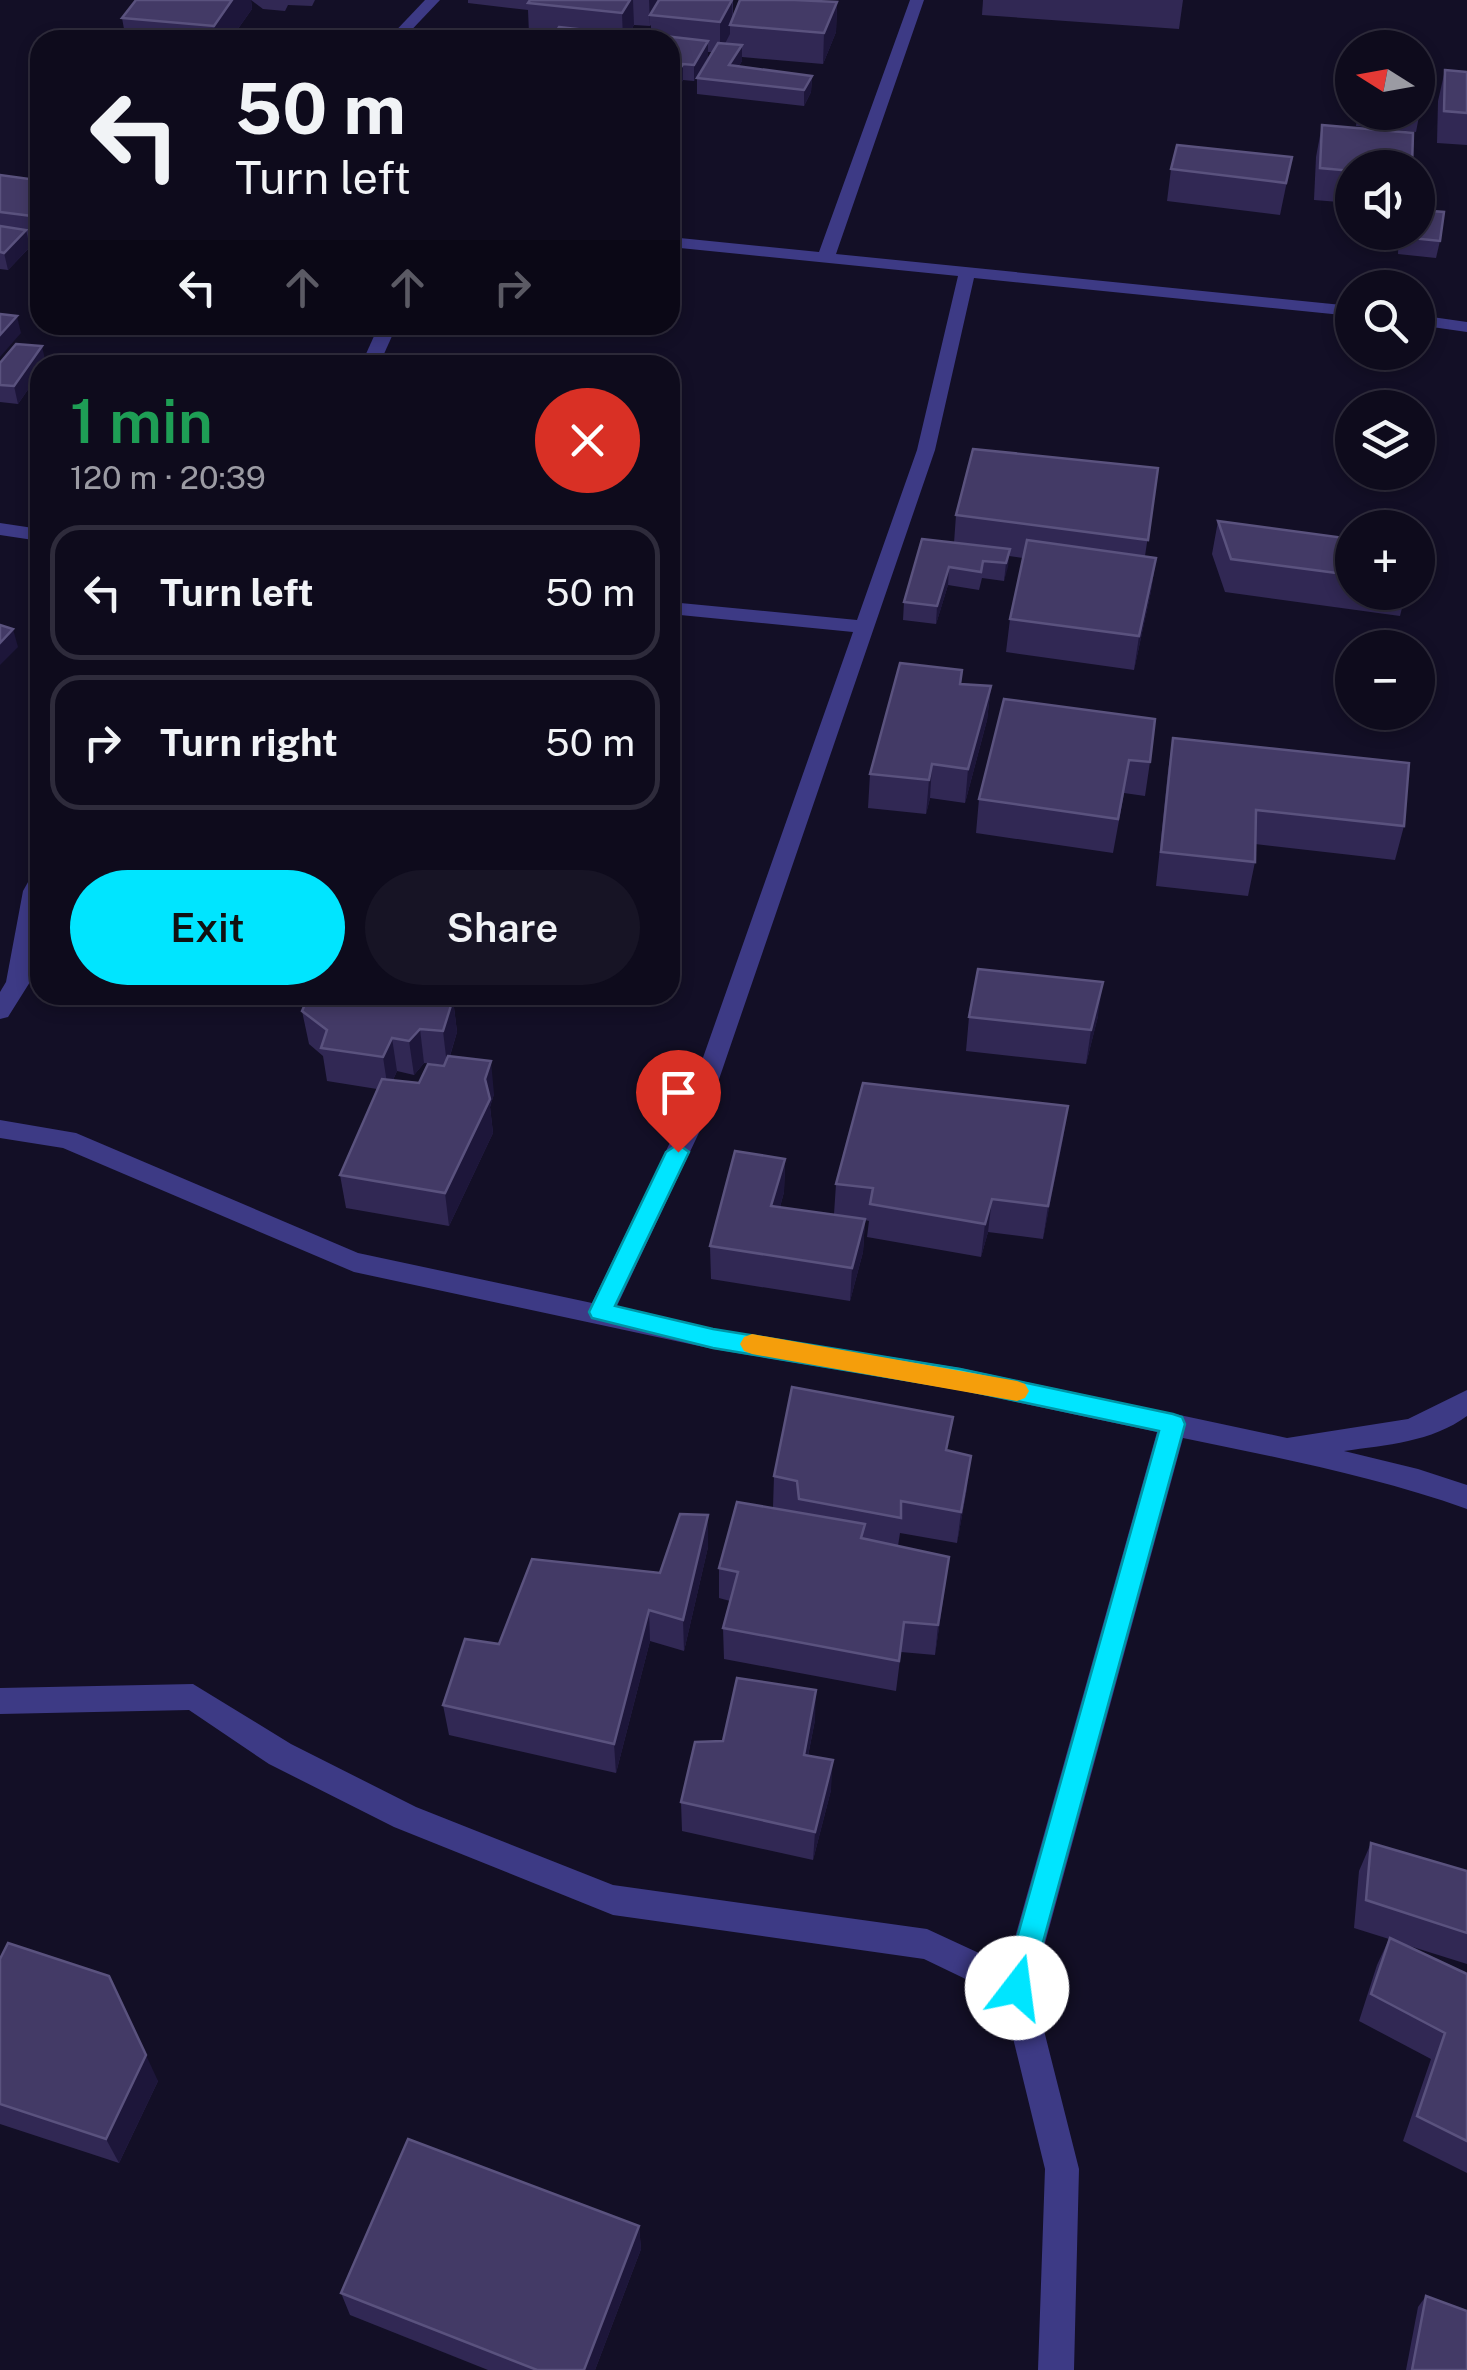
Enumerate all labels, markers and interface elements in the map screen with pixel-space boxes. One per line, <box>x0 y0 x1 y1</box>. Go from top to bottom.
north arrow <box>1335 30 1435 130</box>
map controls <box>1335 30 1435 730</box>
text: 50 m <box>235 67 406 150</box>
icon: left <box>70 70 200 200</box>
button: sound <box>1335 150 1435 250</box>
text: Turn left <box>235 151 411 204</box>
icon: left <box>170 260 225 315</box>
icon: ahead <box>275 260 330 315</box>
icon: ahead <box>380 260 435 315</box>
icon: right <box>485 260 540 315</box>
button: search <box>1335 270 1435 370</box>
text: 1 min <box>70 386 213 457</box>
button: close <box>535 388 640 493</box>
button: layers <box>1335 390 1435 490</box>
text: 120 m · 20:39 <box>70 459 266 496</box>
button: + <box>1335 510 1435 610</box>
icon: left <box>75 565 130 620</box>
text: Turn left <box>160 570 314 615</box>
text: 50 m <box>545 570 635 615</box>
button: − <box>1335 630 1435 730</box>
icon: right <box>75 715 130 770</box>
text: Turn right <box>160 720 338 765</box>
text: 50 m <box>545 720 635 765</box>
button: Exit <box>70 870 345 985</box>
button: Share <box>365 870 640 985</box>
pin <box>636 1050 721 1153</box>
icon: arrive <box>651 1065 706 1120</box>
position arrow <box>965 1936 1069 2040</box>

